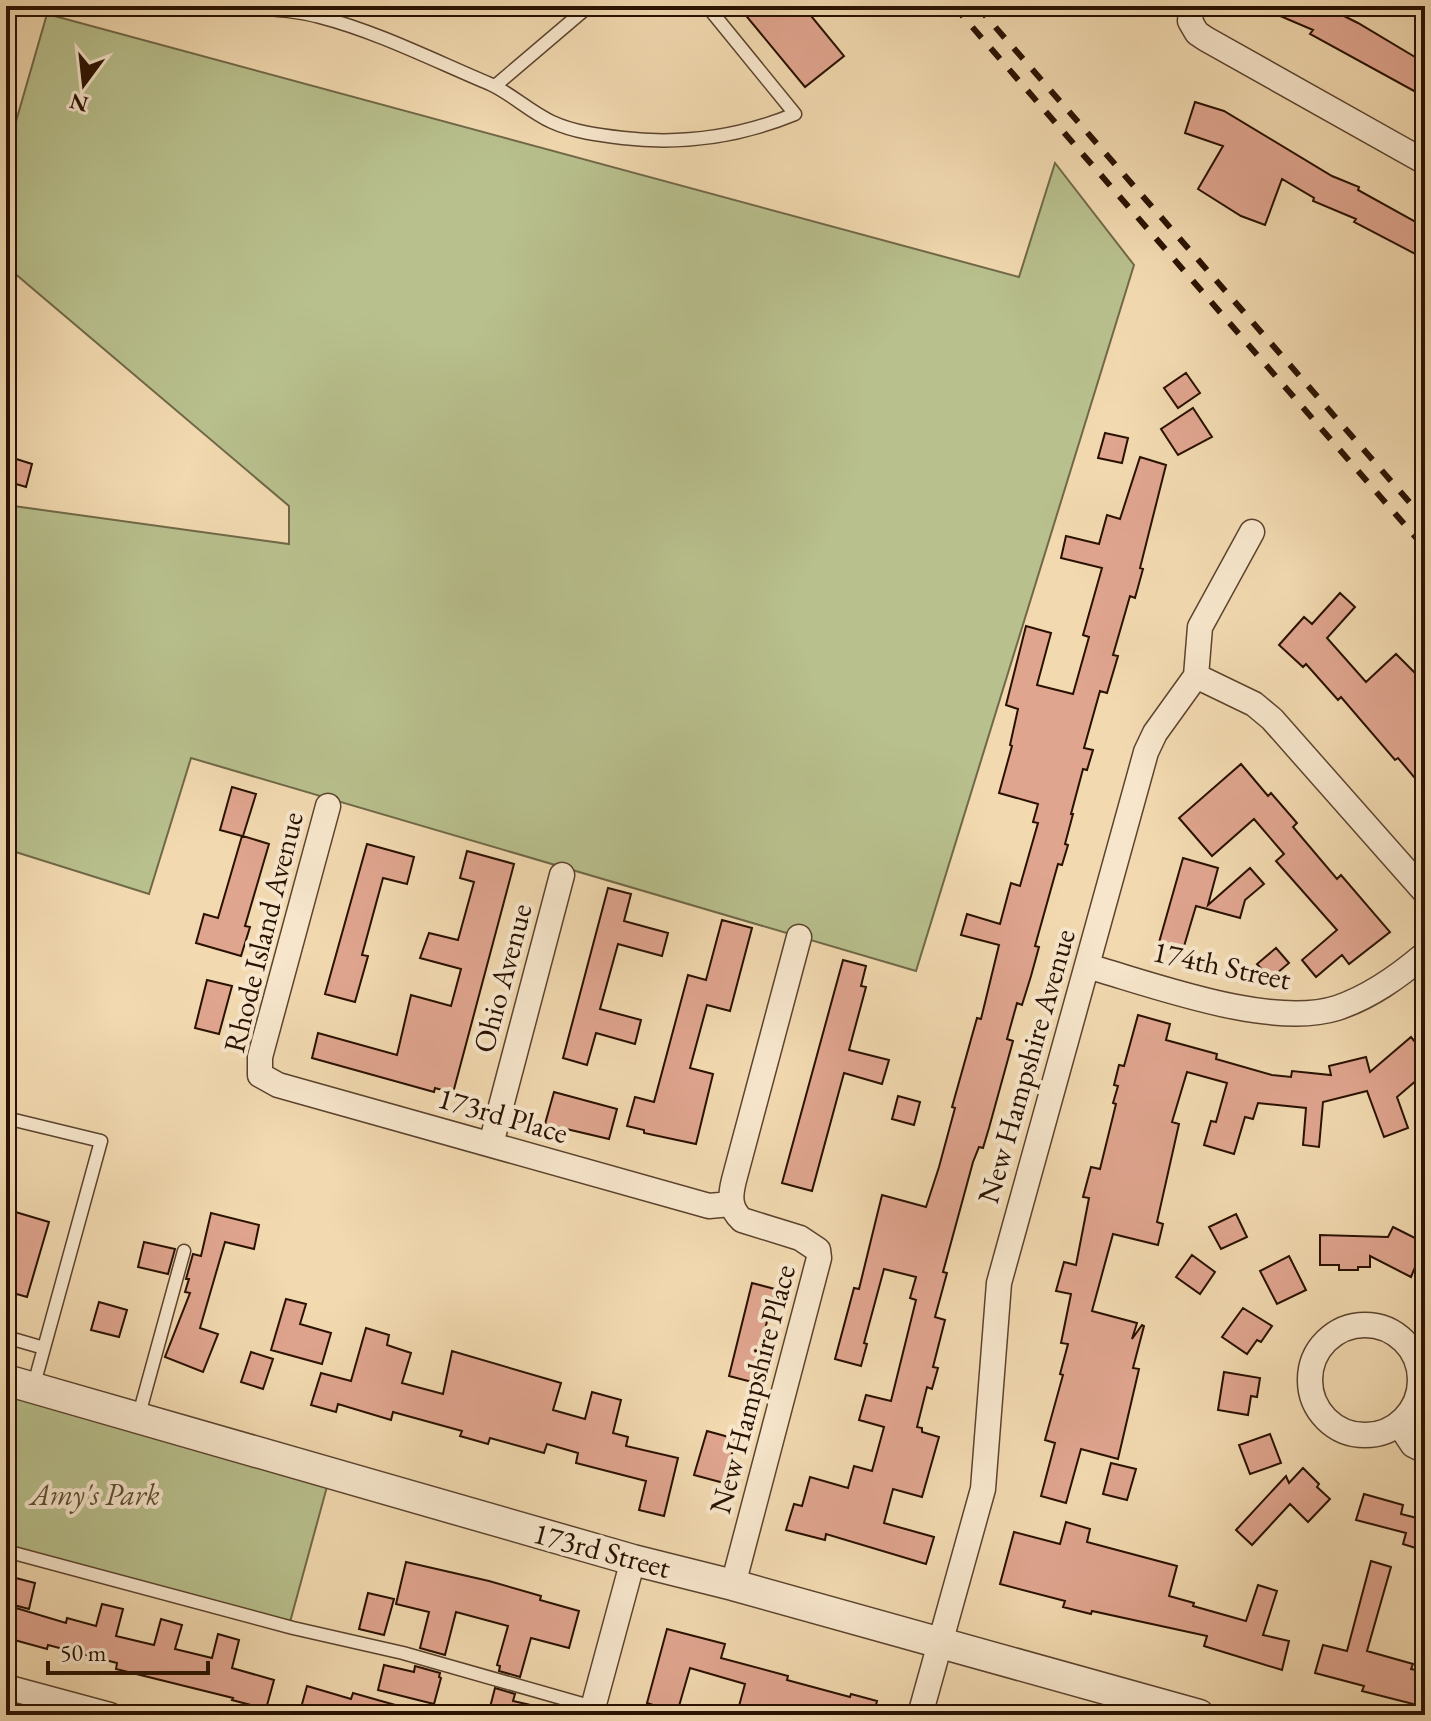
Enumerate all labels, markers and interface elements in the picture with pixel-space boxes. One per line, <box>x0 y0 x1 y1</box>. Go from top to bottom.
north arrow <box>44 44 124 124</box>
text: N <box>66 86 91 119</box>
street label: Rhode Island Avenue <box>214 808 312 1056</box>
street label: Ohio Avenue <box>463 899 541 1057</box>
street label: New Hampshire Avenue <box>968 924 1084 1208</box>
street label: 174th Street <box>1149 931 1295 999</box>
street label: 173rd Place <box>433 1078 573 1152</box>
street label: New Hampshire Place <box>700 1260 804 1518</box>
park label: Amy's Park <box>28 1475 160 1514</box>
street label: 173rd Street <box>529 1513 675 1587</box>
scale bar <box>48 1625 208 1675</box>
text: 50 m <box>60 1637 107 1668</box>

